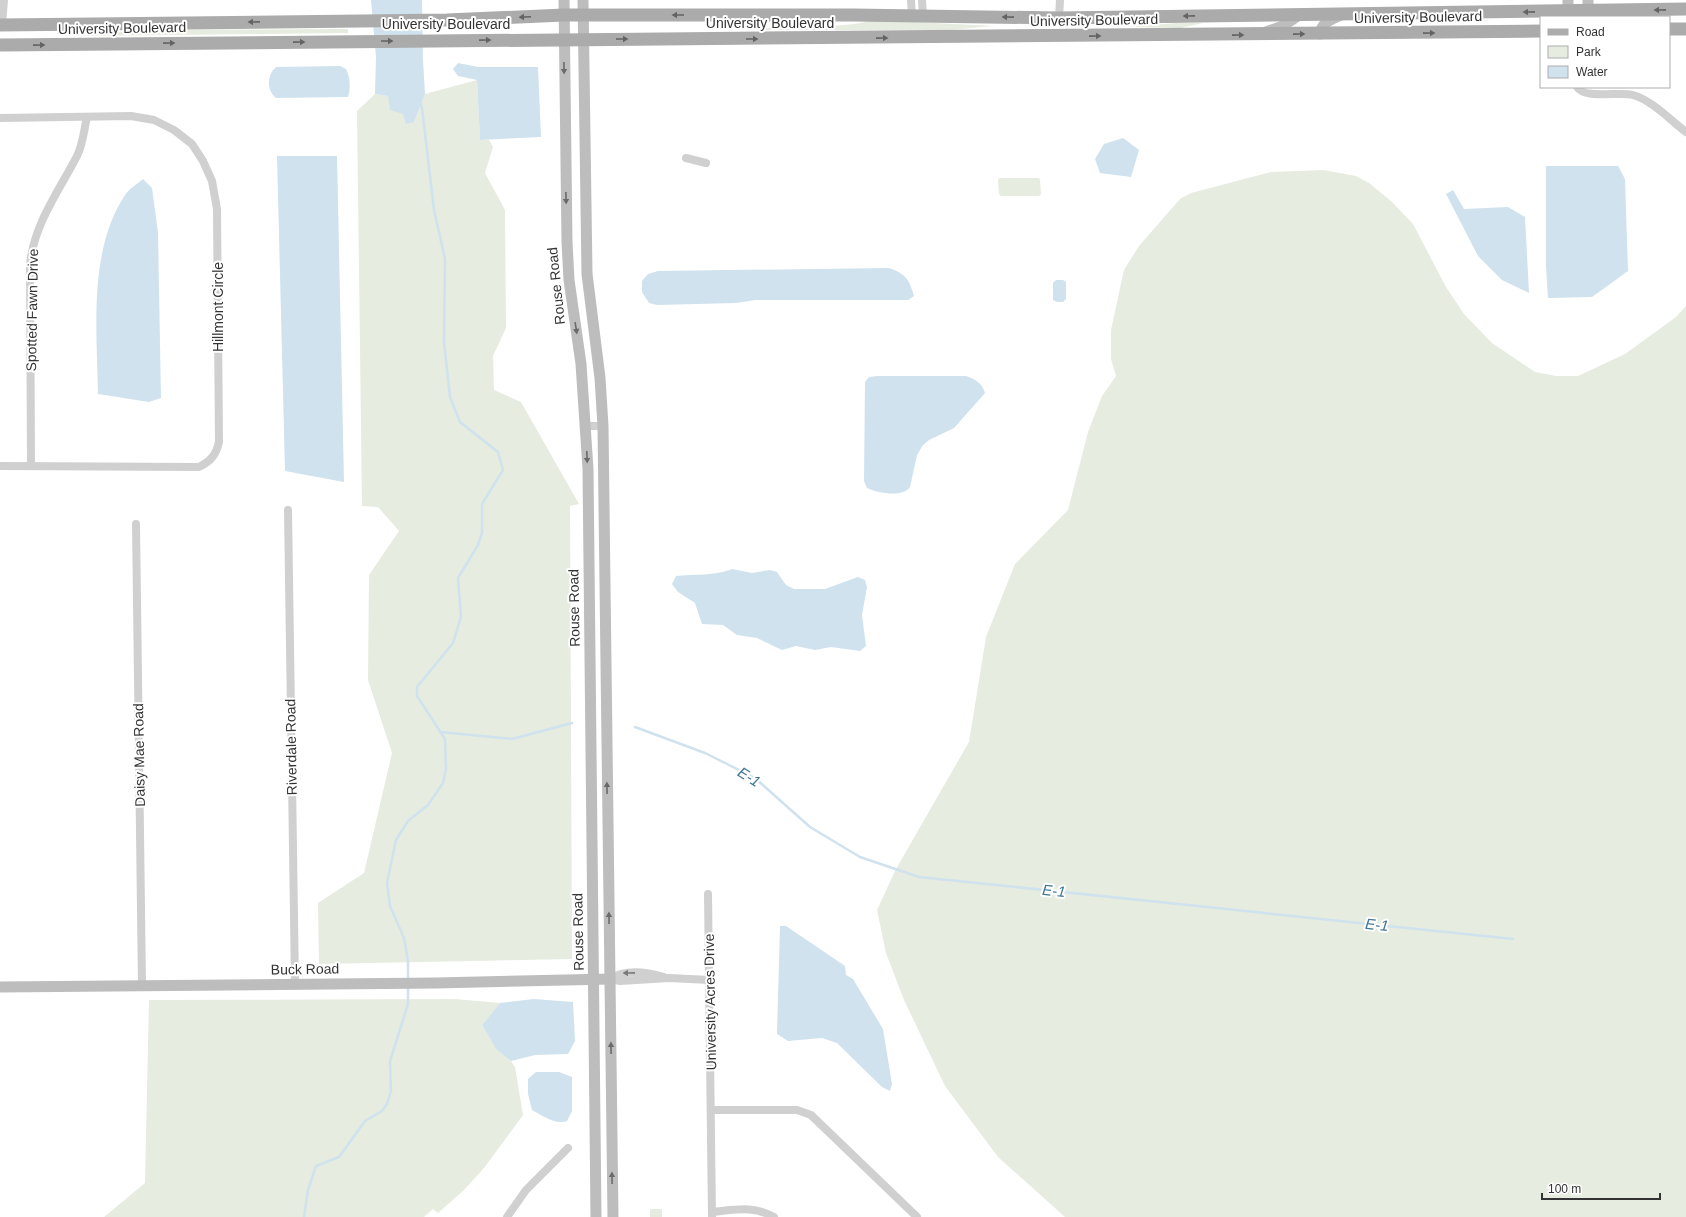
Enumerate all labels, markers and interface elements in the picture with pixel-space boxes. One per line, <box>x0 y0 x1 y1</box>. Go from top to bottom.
one-way arrow <box>1653 7 1666 13</box>
street label: University Boulevard <box>1354 8 1482 26</box>
one-way arrow <box>1522 9 1535 15</box>
street label: University Boulevard <box>1030 11 1158 29</box>
one-way arrow <box>671 12 684 18</box>
one-way arrow <box>1183 12 1195 19</box>
one-way arrow <box>519 13 531 20</box>
one-way arrow <box>1001 14 1014 20</box>
street label: University Boulevard <box>706 15 834 31</box>
street label: University Boulevard <box>382 16 510 32</box>
legend <box>1540 16 1670 88</box>
street label: University Boulevard <box>58 19 186 37</box>
one-way arrow <box>247 19 260 25</box>
text: Road <box>1576 25 1605 39</box>
one-way arrow <box>1423 29 1435 36</box>
one-way arrow <box>1293 31 1306 37</box>
one-way arrow <box>1232 32 1245 38</box>
one-way arrow <box>1089 33 1102 39</box>
one-way arrow <box>876 35 889 41</box>
one-way arrow <box>616 36 629 42</box>
one-way arrow <box>746 36 759 42</box>
one-way arrow <box>479 37 492 43</box>
one-way arrow <box>381 38 394 44</box>
one-way arrow <box>293 39 306 45</box>
one-way arrow <box>163 40 176 46</box>
one-way arrow <box>33 41 45 48</box>
text: Park <box>1576 45 1602 59</box>
one-way arrow <box>561 62 567 75</box>
text: Water <box>1576 65 1608 79</box>
one-way arrow <box>563 192 569 205</box>
street label: Rouse Road <box>544 246 568 326</box>
street label: Spotted Fawn Drive <box>23 248 41 372</box>
street label: Hillmont Circle <box>210 262 226 352</box>
one-way arrow <box>573 322 579 334</box>
one-way arrow <box>584 451 590 464</box>
street label: Rouse Road <box>565 569 583 647</box>
street label: Riverdale Road <box>282 699 300 795</box>
street label: Daisy Mae Road <box>130 703 148 807</box>
water label: E-1 <box>735 763 764 790</box>
one-way arrow <box>604 781 610 794</box>
water label: E-1 <box>1042 881 1067 900</box>
street label: Rouse Road <box>569 893 587 971</box>
one-way arrow <box>606 911 612 924</box>
water label: E-1 <box>1365 915 1390 934</box>
street label: University Acres Drive <box>701 933 719 1071</box>
street label: Buck Road <box>271 960 339 978</box>
one-way arrow <box>622 970 635 976</box>
one-way arrow <box>608 1041 614 1054</box>
one-way arrow <box>609 1171 615 1184</box>
scale bar <box>1542 1175 1660 1201</box>
text: 100 m <box>1548 1182 1581 1196</box>

